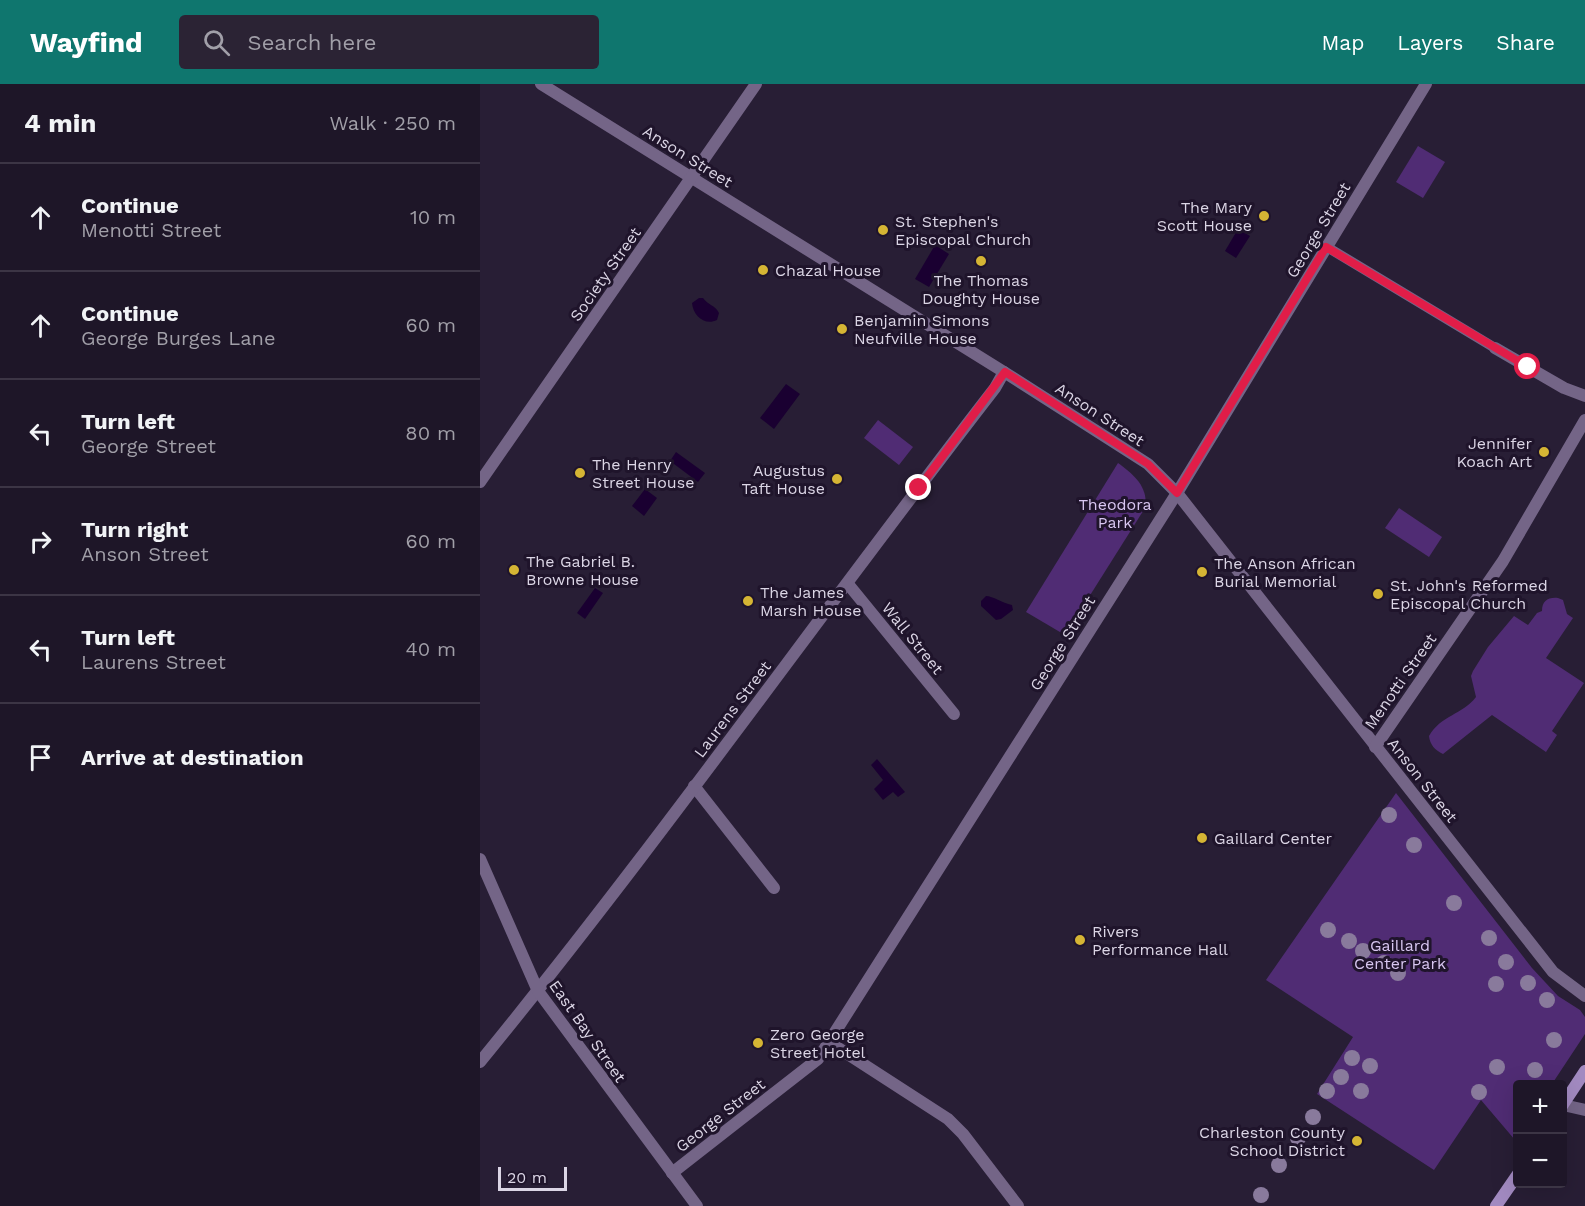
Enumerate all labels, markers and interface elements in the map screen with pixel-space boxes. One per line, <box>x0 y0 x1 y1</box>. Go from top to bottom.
search box <box>179 15 599 69</box>
text: Wayfind <box>30 26 143 59</box>
icon: search <box>200 26 233 59</box>
text: Search here <box>248 30 377 55</box>
text: Map <box>1321 30 1364 55</box>
text: Layers <box>1397 30 1463 55</box>
text: Share <box>1496 30 1555 55</box>
text: 4 min <box>24 108 96 138</box>
text: Walk · 250 m <box>329 111 456 135</box>
street label: Anson Street <box>639 121 736 192</box>
street label: George Street <box>1282 179 1355 281</box>
text: Continue <box>81 193 179 218</box>
place label: The Mary Scott House <box>1157 198 1253 235</box>
icon: ahead <box>24 201 57 234</box>
text: 10 m <box>410 205 456 229</box>
marker: The Mary Scott House <box>1257 209 1271 223</box>
place label: St. Stephen's Episcopal Church <box>895 212 1031 249</box>
text: Menotti Street <box>81 218 221 242</box>
street label: Society Street <box>566 223 645 325</box>
marker: St. Stephen's Episcopal Church <box>876 223 890 237</box>
marker: The Thomas Doughty House <box>974 254 988 268</box>
place label: Chazal House <box>775 261 881 280</box>
marker: Chazal House <box>756 263 770 277</box>
place label: The Thomas Doughty House <box>922 271 1040 308</box>
text: Continue <box>81 301 179 326</box>
icon: ahead <box>24 309 57 342</box>
place label: Benjamin Simons Neufville House <box>854 311 989 348</box>
text: 60 m <box>406 313 456 337</box>
marker: Benjamin Simons Neufville House <box>835 322 849 336</box>
text: George Burges Lane <box>81 326 275 350</box>
route start <box>1514 353 1540 379</box>
street label: Anson Street <box>1052 379 1148 450</box>
text: Turn left <box>81 409 175 434</box>
icon: left <box>24 417 57 450</box>
text: 80 m <box>405 421 456 445</box>
text: George Street <box>81 434 216 458</box>
place label: Jennifer Koach Art <box>1457 434 1532 471</box>
marker: Jennifer Koach Art <box>1537 445 1551 459</box>
place label: The Henry Street House <box>592 455 694 492</box>
place label: Augustus Taft House <box>742 461 825 498</box>
marker: The Henry Street House <box>573 466 587 480</box>
marker: Augustus Taft House <box>830 472 844 486</box>
route end <box>905 474 931 500</box>
park label: Theodora Park <box>1078 495 1152 532</box>
text: Turn right <box>81 517 188 542</box>
icon: right <box>24 525 57 558</box>
text: 60 m <box>406 529 456 553</box>
text: Anson Street <box>81 542 209 566</box>
place label: The Gabriel B. Browne House <box>526 552 639 589</box>
place label: The Anson African Burial Memorial <box>1214 554 1356 591</box>
marker: The Gabriel B. Browne House <box>507 563 521 577</box>
marker: The Anson African Burial Memorial <box>1195 565 1209 579</box>
place label: St. John's Reformed Episcopal Church <box>1390 576 1548 613</box>
place label: The James Marsh House <box>760 583 861 620</box>
marker: St. John's Reformed Episcopal Church <box>1371 587 1385 601</box>
street label: George Street <box>1026 592 1099 694</box>
marker: The James Marsh House <box>741 594 755 608</box>
street label: Wall Street <box>878 599 947 678</box>
text: Turn left <box>81 625 175 650</box>
street label: Menotti Street <box>1360 630 1441 733</box>
icon: left <box>24 633 57 666</box>
text: 40 m <box>405 637 456 661</box>
text: Laurens Street <box>81 650 226 674</box>
street label: Laurens Street <box>690 657 775 761</box>
street label: Anson Street <box>1384 734 1462 827</box>
icon: arrive <box>24 741 57 774</box>
text: Arrive at destination <box>81 745 304 770</box>
place label: Gaillard Center <box>1214 829 1332 848</box>
marker: Gaillard Center <box>1195 831 1209 845</box>
place label: Rivers Performance Hall <box>1092 922 1228 959</box>
marker: Rivers Performance Hall <box>1073 933 1087 947</box>
park label: Gaillard Center Park <box>1354 936 1446 973</box>
street label: East Bay Street <box>545 977 630 1086</box>
place label: Zero George Street Hotel <box>770 1025 866 1062</box>
marker: Zero George Street Hotel <box>751 1036 765 1050</box>
street label: George Street <box>672 1075 769 1156</box>
map controls <box>1513 1080 1567 1188</box>
button: + <box>1513 1080 1567 1134</box>
place label: Charleston County School District <box>1199 1123 1346 1160</box>
marker: Charleston County School District <box>1350 1134 1364 1148</box>
button: − <box>1513 1134 1567 1188</box>
scale bar <box>498 1164 567 1192</box>
text: 20 m <box>507 1168 547 1187</box>

